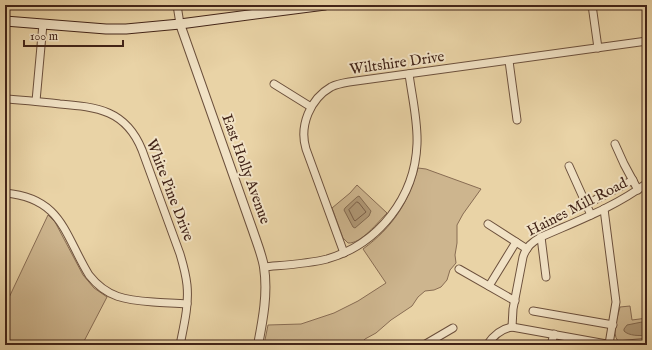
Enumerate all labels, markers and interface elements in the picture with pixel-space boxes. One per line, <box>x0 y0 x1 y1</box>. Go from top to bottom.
scale bar <box>24 22 123 48</box>
text: 100 m <box>30 29 58 44</box>
street label: Wiltshire Drive <box>348 47 446 79</box>
street label: East Holly Avenue <box>217 111 275 227</box>
street label: White Pine Drive <box>142 136 198 244</box>
street label: Haines Mill Road <box>524 173 631 241</box>

